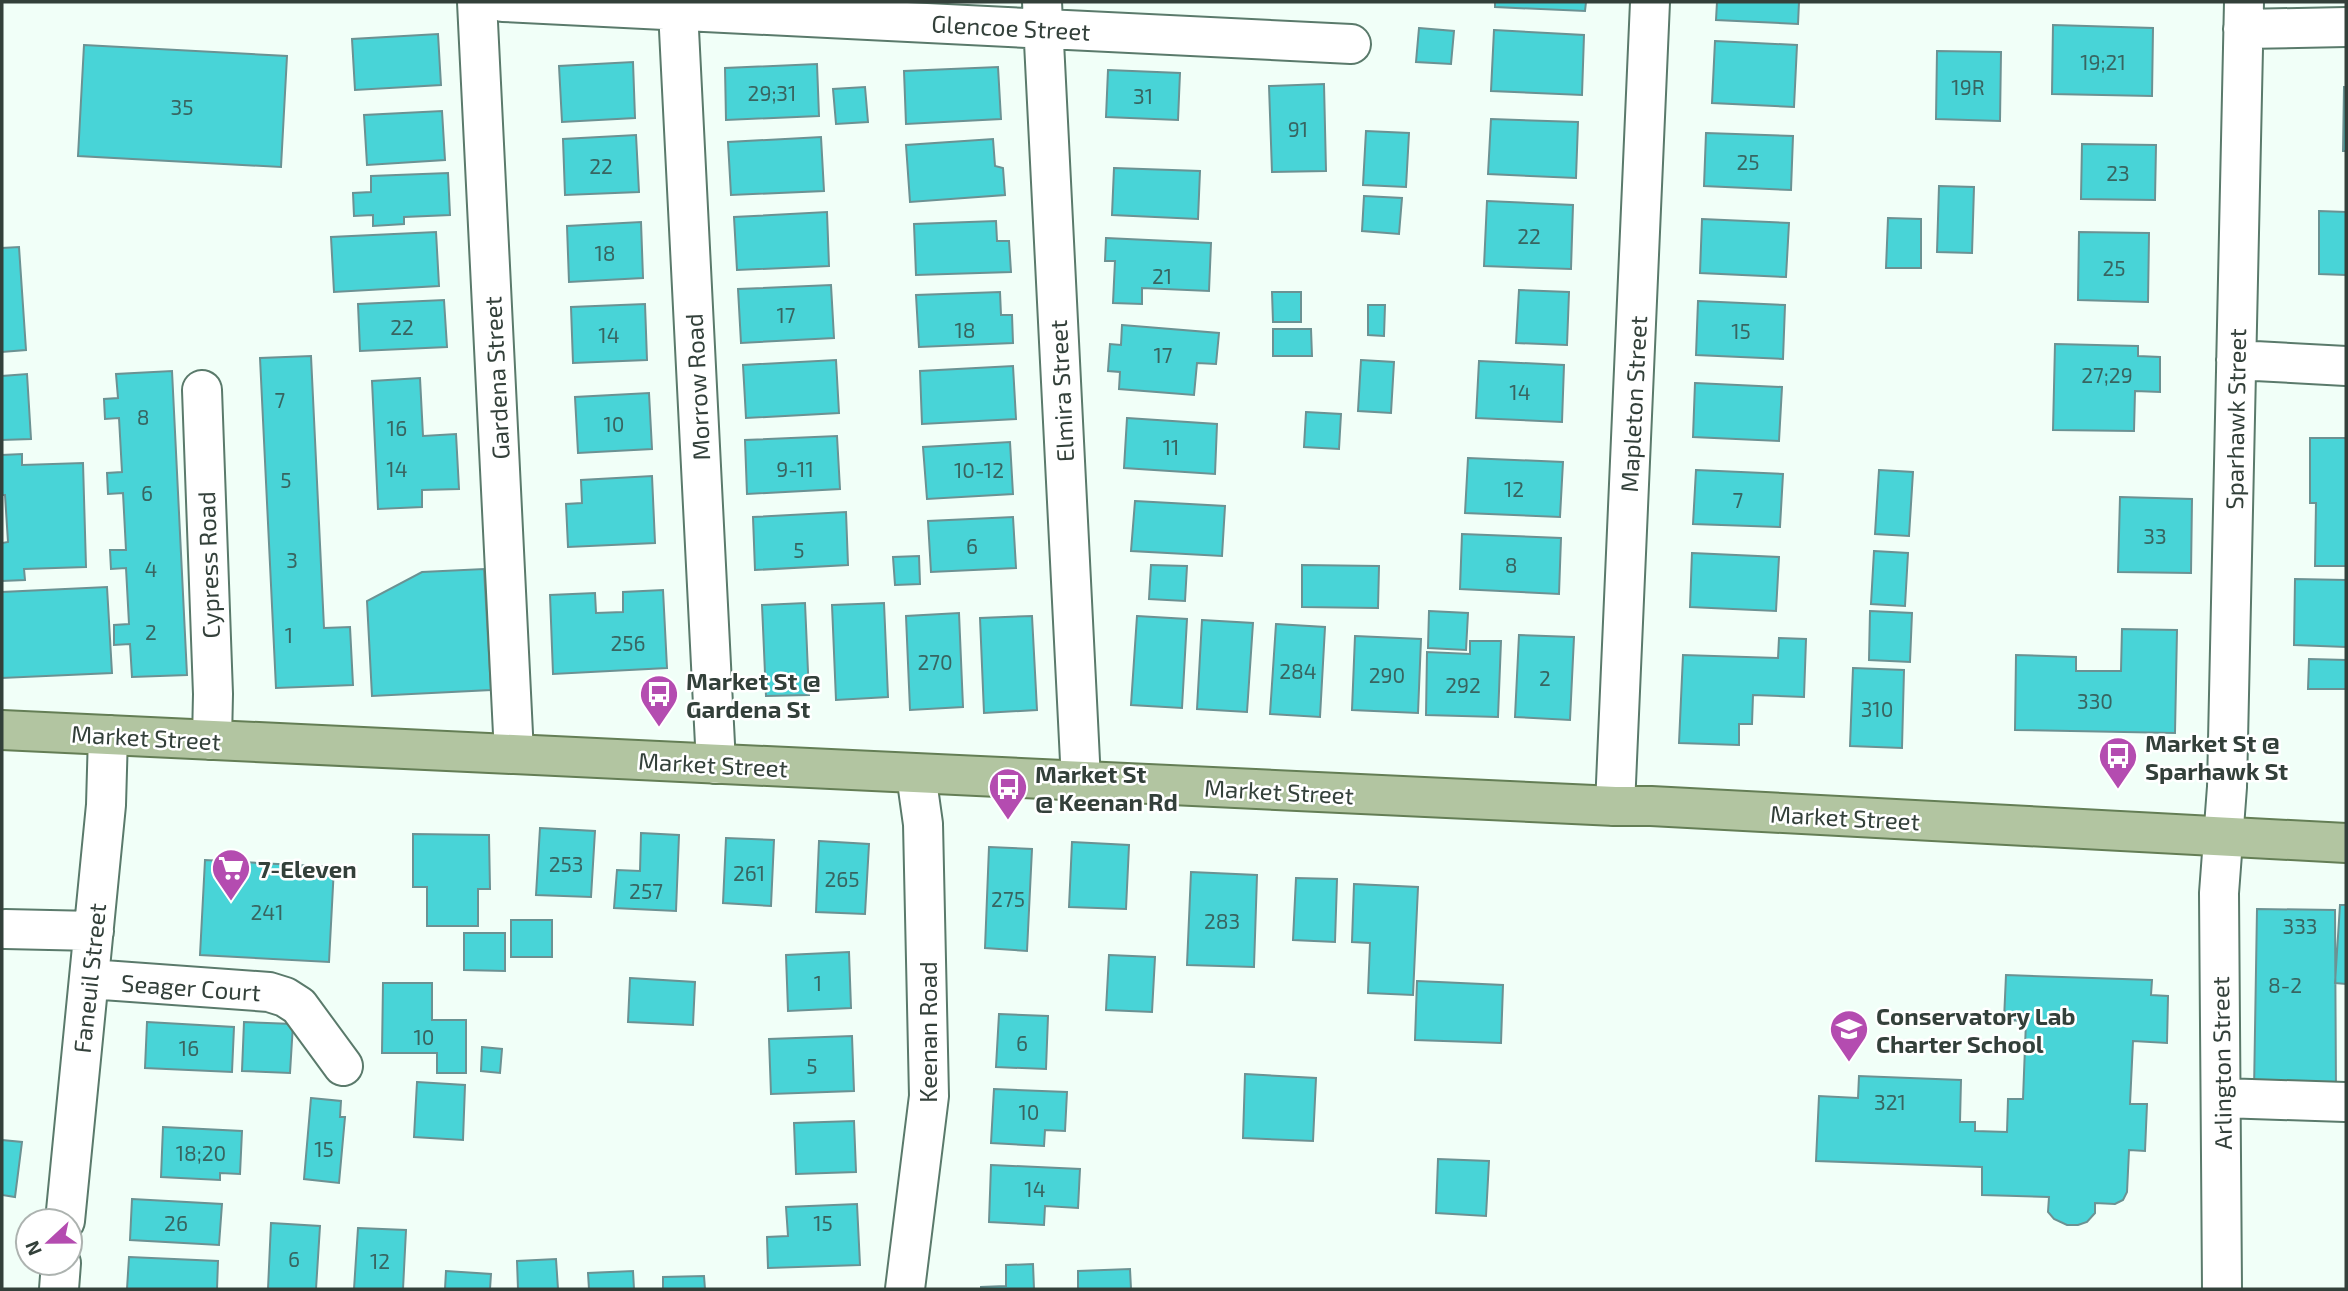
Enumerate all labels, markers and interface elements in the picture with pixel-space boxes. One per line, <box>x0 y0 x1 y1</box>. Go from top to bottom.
street label: Glencoe Street <box>931 8 1091 46</box>
house number: 19;21 <box>2080 49 2126 74</box>
house number: 19R <box>1951 74 1985 99</box>
house number: 29;31 <box>748 80 796 105</box>
house number: 31 <box>1133 83 1153 108</box>
house number: 35 <box>171 94 193 119</box>
house number: 91 <box>1288 116 1308 141</box>
house number: 25 <box>1736 149 1760 174</box>
house number: 22 <box>589 153 613 178</box>
house number: 23 <box>2106 160 2130 185</box>
house number: 22 <box>1517 223 1541 248</box>
house number: 18 <box>594 240 616 265</box>
house number: 25 <box>2102 255 2126 280</box>
house number: 21 <box>1152 263 1172 288</box>
street label: Gardena Street <box>477 296 515 460</box>
house number: 17 <box>776 302 796 327</box>
street label: Morrow Road <box>679 313 715 461</box>
house number: 22 <box>390 314 414 339</box>
street label: Mapleton Street <box>1614 315 1652 493</box>
house number: 18 <box>954 317 976 342</box>
house number: 15 <box>1731 318 1751 343</box>
street label: Elmira Street <box>1043 319 1079 463</box>
house number: 14 <box>598 322 620 347</box>
street label: Sparhawk Street <box>2219 328 2251 510</box>
house number: 17 <box>1153 342 1173 367</box>
house number: 27;29 <box>2081 362 2133 387</box>
house number: 14 <box>1509 379 1531 404</box>
house number: 7 <box>275 387 286 412</box>
house number: 8 <box>137 404 149 429</box>
house number: 10 <box>603 411 625 436</box>
house number: 16 <box>387 415 407 440</box>
house number: 11 <box>1163 434 1179 459</box>
house number: 14 <box>386 456 408 481</box>
house number: 9-11 <box>776 456 814 481</box>
house number: 10-12 <box>954 457 1004 482</box>
house number: 5 <box>280 467 292 492</box>
house number: 12 <box>1504 476 1524 501</box>
house number: 6 <box>141 480 153 505</box>
house number: 7 <box>1733 487 1744 512</box>
street label: Cypress Road <box>191 491 225 639</box>
house number: 33 <box>2143 523 2167 548</box>
house number: 6 <box>966 533 978 558</box>
house number: 5 <box>793 537 805 562</box>
house number: 3 <box>286 547 298 572</box>
house number: 8 <box>1505 552 1517 577</box>
house number: 4 <box>145 556 157 581</box>
house number: 2 <box>145 619 157 644</box>
house number: 1 <box>285 622 293 647</box>
house number: 256 <box>610 630 646 655</box>
house number: 270 <box>917 649 953 674</box>
house number: 284 <box>1279 658 1317 683</box>
house number: 290 <box>1369 662 1405 687</box>
house number: 2 <box>1539 665 1551 690</box>
place label: Market St @ Gardena St <box>686 666 821 723</box>
house number: 292 <box>1445 672 1481 697</box>
bus stop icon: Market St @ Gardena St <box>638 673 680 728</box>
house number: 330 <box>2077 688 2113 713</box>
house number: 310 <box>1861 696 1893 721</box>
street label: Market Street <box>70 719 222 755</box>
place label: Market St @ Sparhawk St <box>2145 728 2288 785</box>
bus stop icon: Market St @ Sparhawk St <box>2097 735 2139 790</box>
street label: Market Street <box>637 746 789 782</box>
place label: Market St @ Keenan Rd <box>1035 759 1178 816</box>
bus stop icon: Market St @ Keenan Rd <box>987 766 1029 821</box>
street label: Market Street <box>1203 773 1355 809</box>
street label: Market Street <box>1769 799 1921 835</box>
supermarket icon: 7-Eleven <box>210 847 252 902</box>
house number: 253 <box>549 851 583 876</box>
place label: 7-Eleven <box>258 854 357 883</box>
house number: 261 <box>733 860 765 885</box>
house number: 265 <box>824 866 860 891</box>
house number: 257 <box>629 878 663 903</box>
house number: 275 <box>991 886 1025 911</box>
house number: 241 <box>250 899 284 924</box>
street label: Faneuil Street <box>67 902 111 1054</box>
house number: 283 <box>1204 908 1240 933</box>
house number: 333 <box>2282 913 2318 938</box>
street label: Keenan Road <box>913 961 942 1103</box>
street label: Seager Court <box>120 968 262 1006</box>
house number: 1 <box>814 970 822 995</box>
house number: 8-2 <box>2268 972 2302 997</box>
street label: Arlington Street <box>2205 976 2237 1150</box>
place label: Conservatory Lab Charter School <box>1876 1001 2076 1058</box>
school or university icon: Conservatory Lab Charter School <box>1828 1008 1870 1063</box>
house number: 10 <box>413 1024 435 1049</box>
house number: 6 <box>1016 1030 1028 1055</box>
house number: 16 <box>179 1035 199 1060</box>
house number: 5 <box>806 1053 818 1078</box>
house number: 321 <box>1874 1089 1906 1114</box>
house number: 10 <box>1018 1099 1040 1124</box>
house number: 15 <box>314 1136 334 1161</box>
house number: 18;20 <box>176 1140 226 1165</box>
house number: 14 <box>1024 1176 1046 1201</box>
north arrow <box>14 1207 84 1277</box>
house number: 26 <box>164 1210 188 1235</box>
house number: 15 <box>813 1210 833 1235</box>
text: N <box>20 1238 46 1259</box>
house number: 6 <box>288 1246 300 1271</box>
house number: 12 <box>370 1248 390 1273</box>

